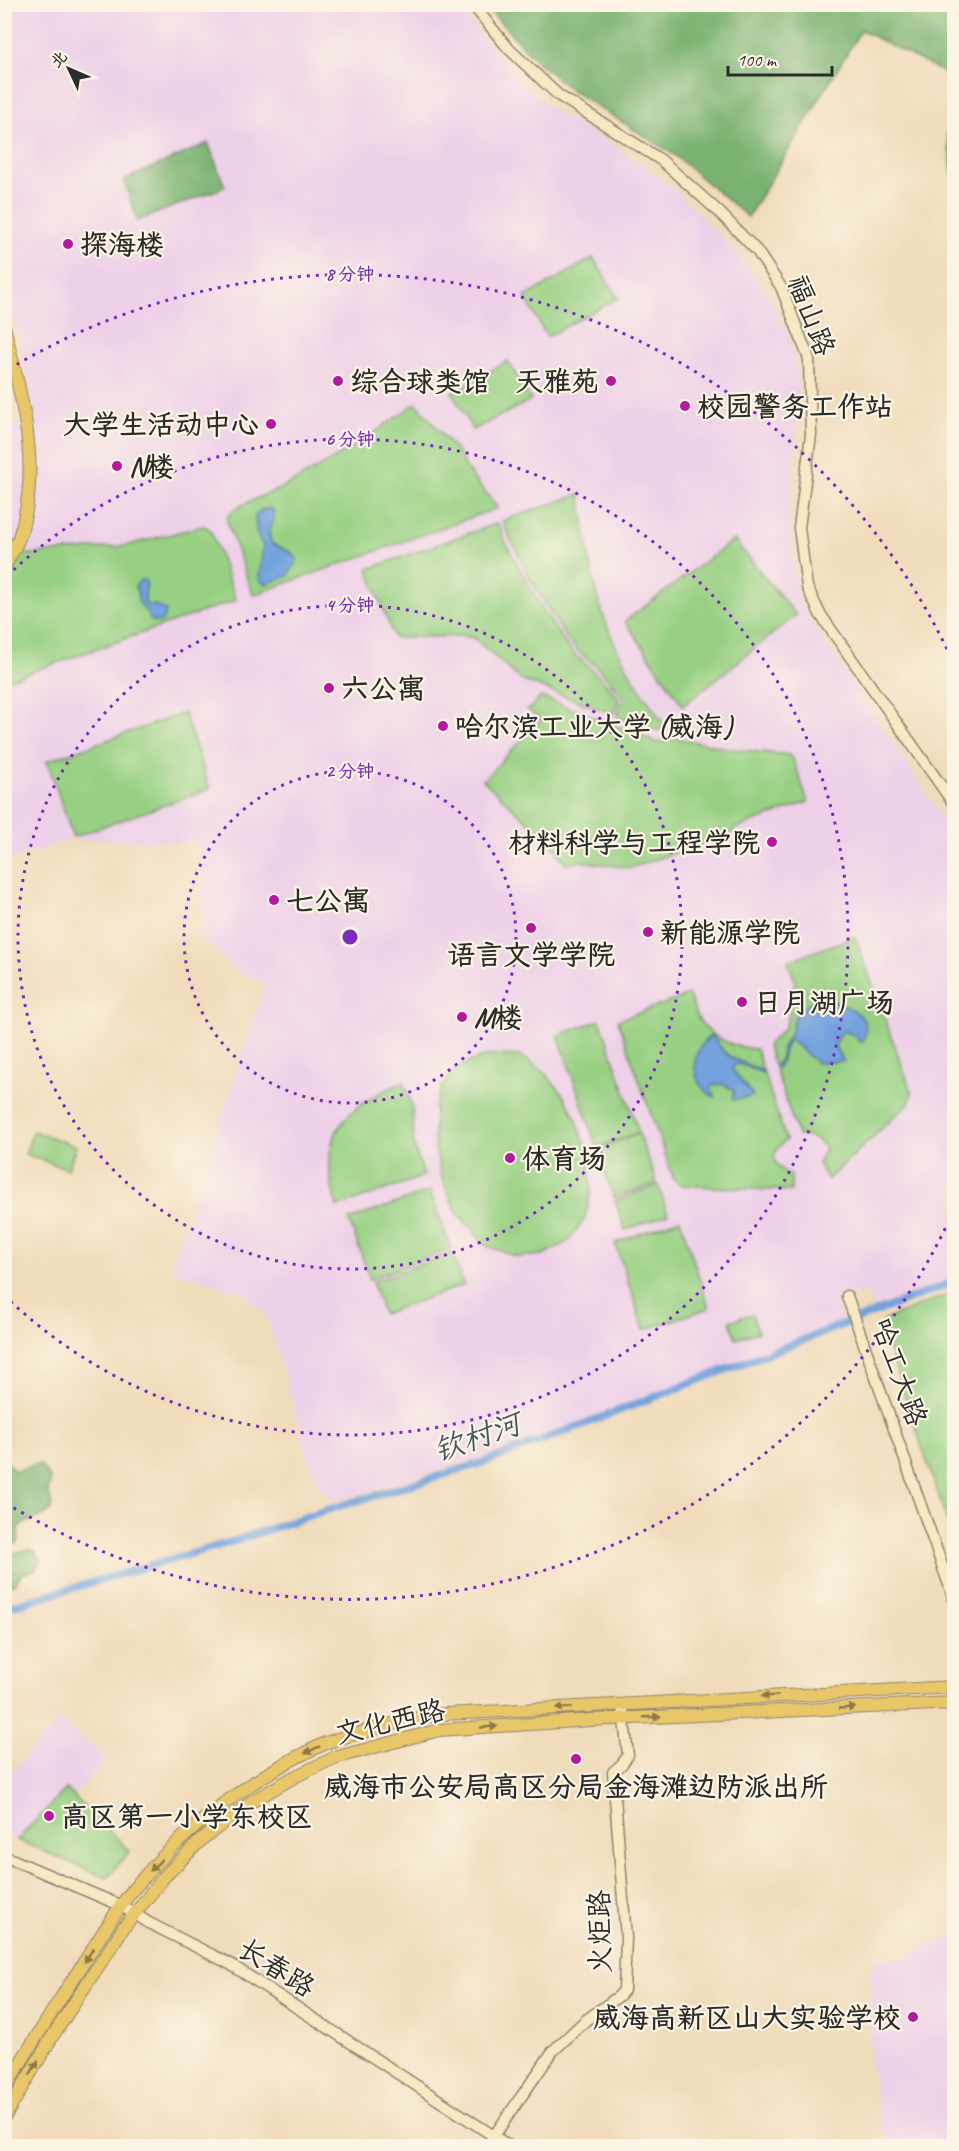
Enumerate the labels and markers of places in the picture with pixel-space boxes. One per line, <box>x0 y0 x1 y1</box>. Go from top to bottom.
place label: 探海楼 <box>80 227 164 262</box>
marker: 探海楼 <box>61 237 75 251</box>
place label: 综合球类馆 <box>350 364 490 399</box>
place label: 天雅苑 <box>515 364 599 399</box>
marker: 综合球类馆 <box>331 374 345 388</box>
marker: 天雅苑 <box>604 374 618 388</box>
place label: 校园警务工作站 <box>697 389 893 424</box>
marker: 校园警务工作站 <box>678 399 692 413</box>
place label: 大学生活动中心 <box>63 407 259 442</box>
marker: 大学生活动中心 <box>264 417 278 431</box>
place label: N楼 <box>129 449 174 484</box>
marker: N楼 <box>110 459 124 473</box>
place label: 六公寓 <box>341 671 425 706</box>
marker: 六公寓 <box>322 681 336 695</box>
place label: 哈尔滨工业大学 (威海) <box>455 709 734 744</box>
marker: 哈尔滨工业大学 (威海) <box>436 719 450 733</box>
place label: 材料科学与工程学院 <box>508 825 760 860</box>
marker: 材料科学与工程学院 <box>765 835 779 849</box>
place label: 七公寓 <box>286 883 370 918</box>
marker: 七公寓 <box>267 893 281 907</box>
place label: 新能源学院 <box>660 915 800 950</box>
marker: 语言文学学院 <box>524 921 538 935</box>
marker: 新能源学院 <box>641 925 655 939</box>
centre of rings <box>340 927 360 947</box>
place label: 语言文学学院 <box>447 937 615 972</box>
place label: 日月湖广场 <box>754 985 894 1020</box>
marker: 日月湖广场 <box>735 995 749 1009</box>
place label: M楼 <box>474 1000 522 1035</box>
marker: M楼 <box>455 1010 469 1024</box>
place label: 体育场 <box>522 1141 606 1176</box>
marker: 体育场 <box>503 1151 517 1165</box>
marker: 威海市公安局高区分局金海滩边防派出所 <box>569 1752 583 1766</box>
place label: 威海市公安局高区分局金海滩边防派出所 <box>324 1769 828 1804</box>
place label: 高区第一小学东校区 <box>61 1799 313 1834</box>
marker: 高区第一小学东校区 <box>42 1809 56 1823</box>
place label: 威海高新区山大实验学校 <box>593 2000 901 2035</box>
marker: 威海高新区山大实验学校 <box>906 2010 920 2024</box>

